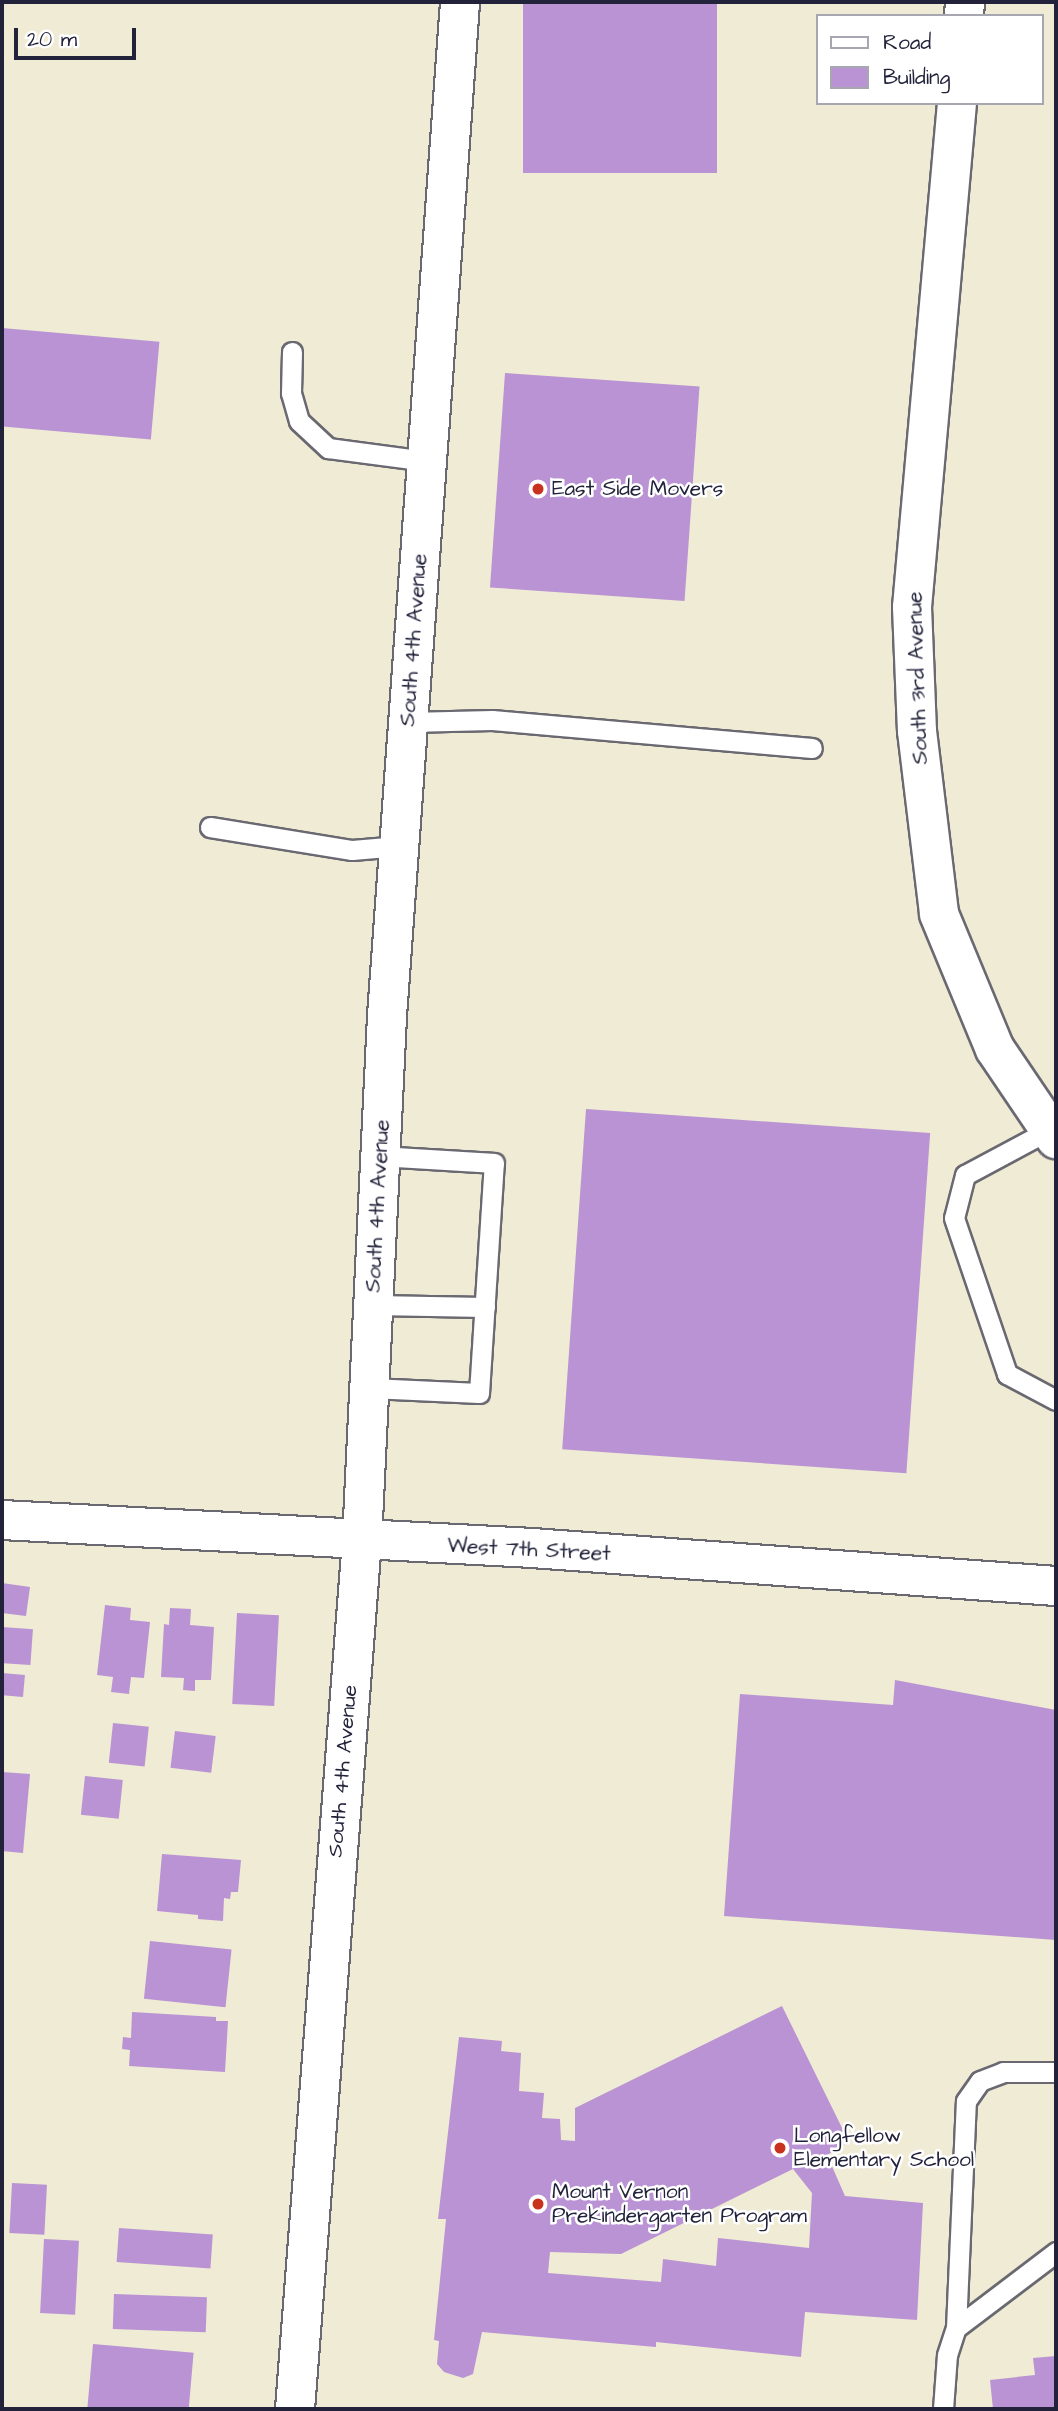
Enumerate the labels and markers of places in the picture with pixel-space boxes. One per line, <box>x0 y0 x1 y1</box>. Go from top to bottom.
place label: East Side Movers <box>552 476 723 502</box>
marker: East Side Movers <box>530 481 546 497</box>
place label: Longfellow Elementary School <box>794 2123 974 2173</box>
marker: Longfellow Elementary School <box>772 2140 788 2156</box>
place label: Mount Vernon Prekindergarten Program <box>552 2179 807 2229</box>
marker: Mount Vernon Prekindergarten Program <box>530 2196 546 2212</box>

